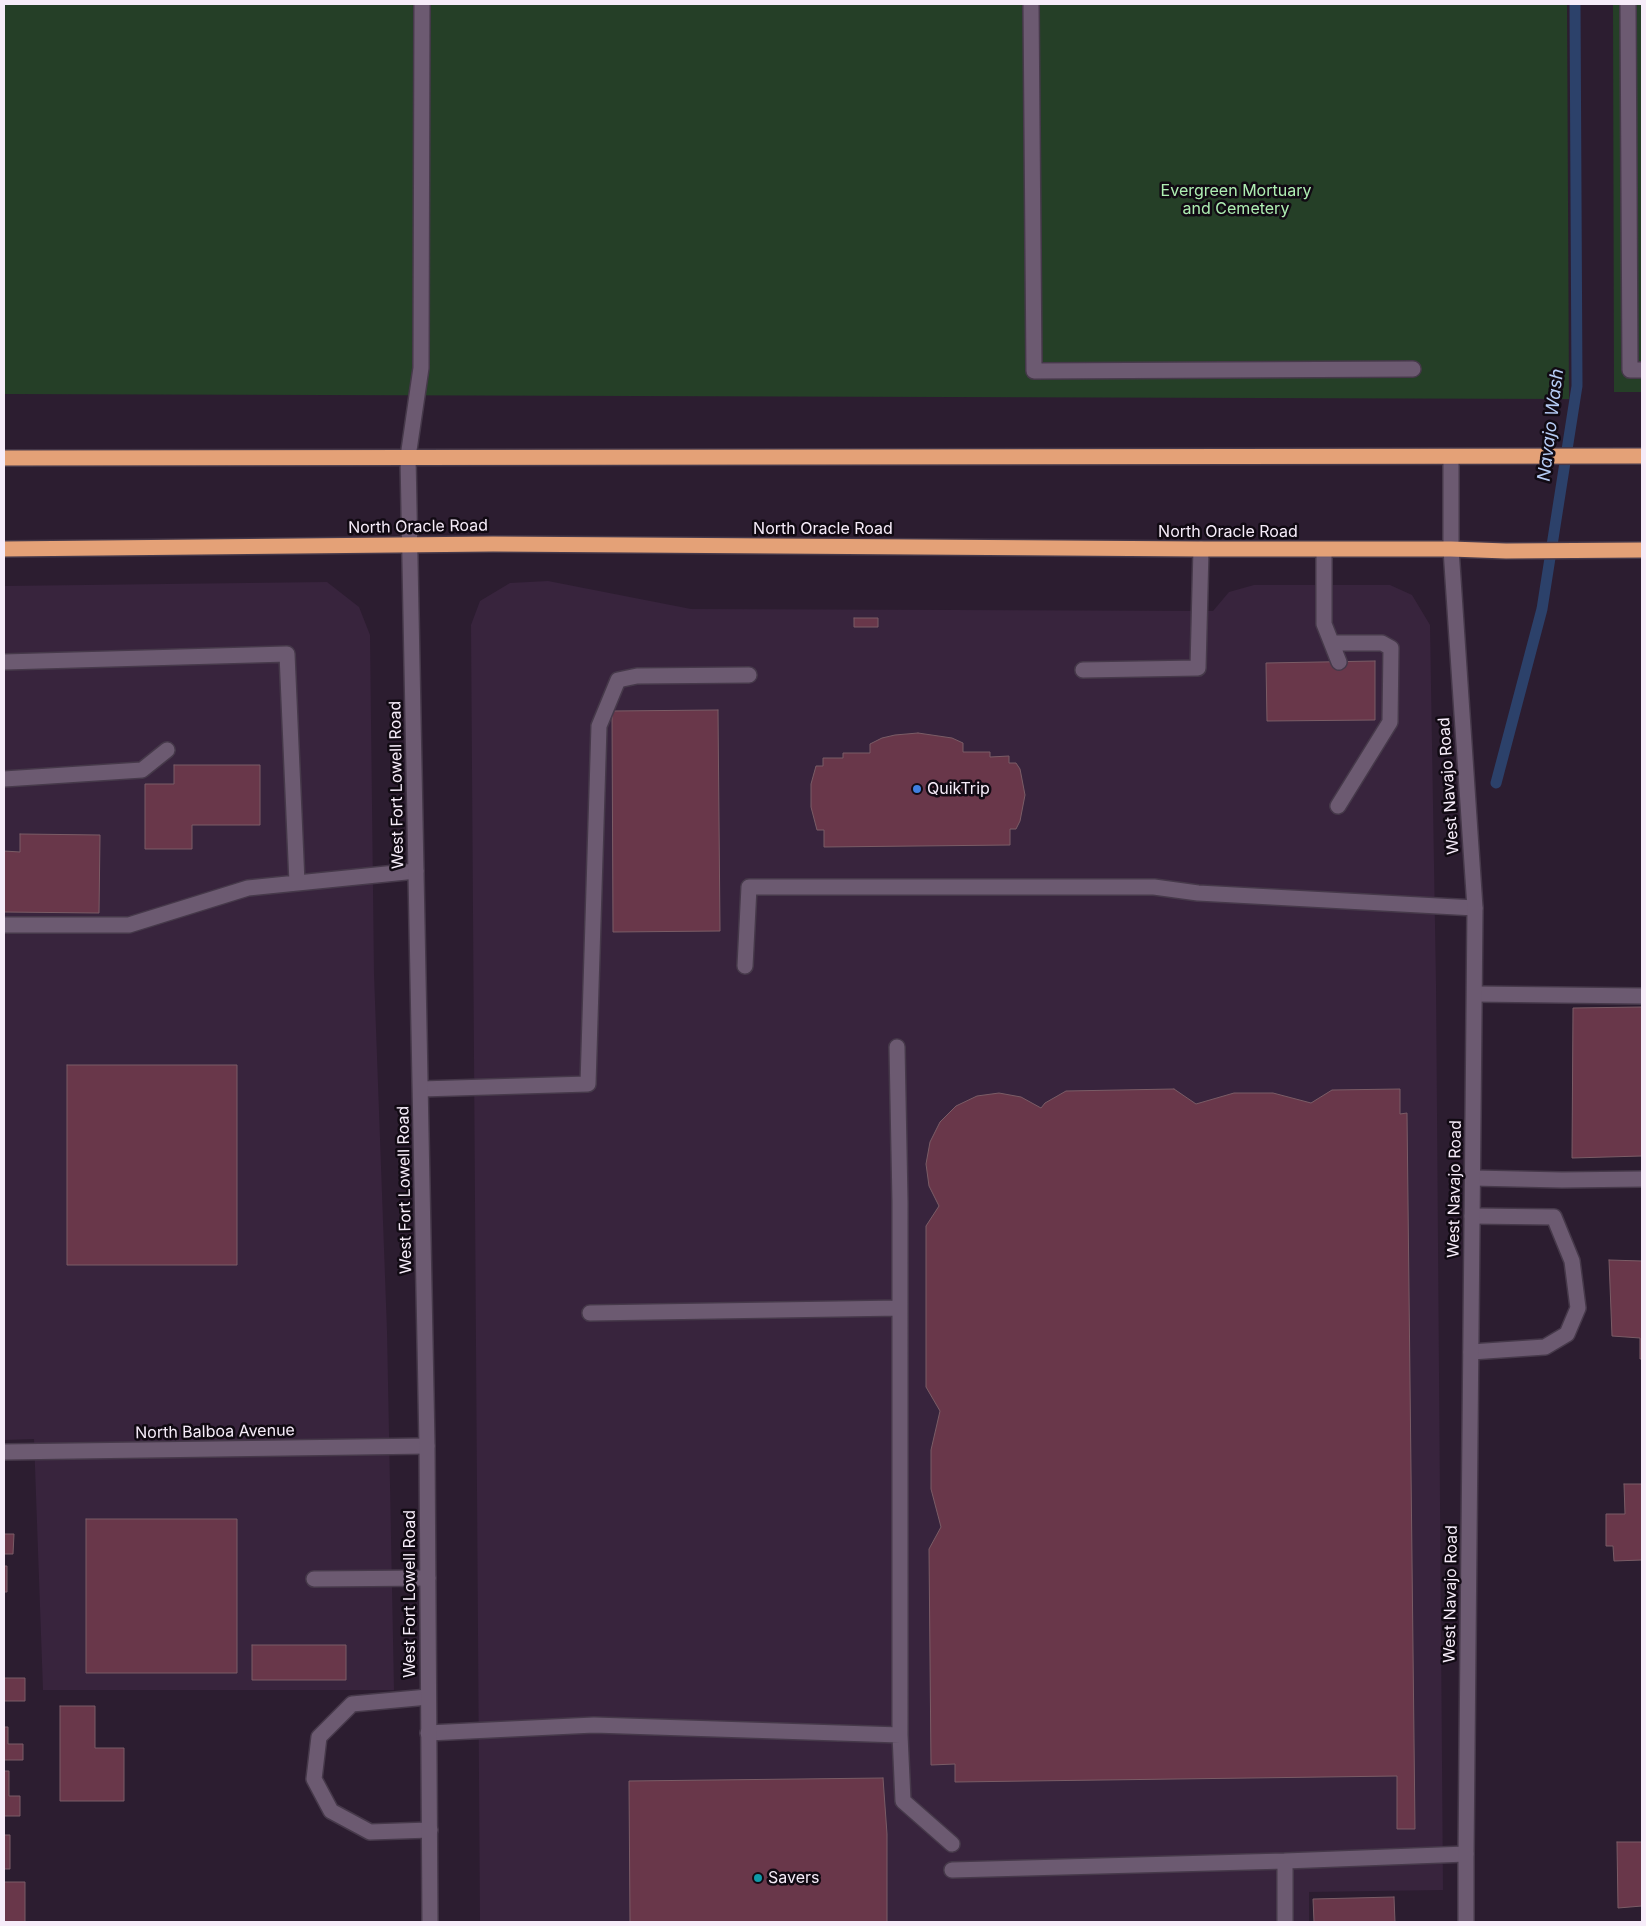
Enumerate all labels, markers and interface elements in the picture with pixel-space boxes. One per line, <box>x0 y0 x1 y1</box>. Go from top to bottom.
park label: Evergreen Mortuary and Cemetery <box>1161 181 1311 219</box>
water label: Navajo Wash <box>1533 367 1569 483</box>
street label: North Oracle Road <box>348 516 488 538</box>
street label: North Oracle Road <box>753 519 893 539</box>
street label: North Oracle Road <box>1158 522 1298 542</box>
street label: West Fort Lowell Road <box>386 701 408 869</box>
street label: West Navajo Road <box>1435 717 1463 855</box>
place label: QuikTrip <box>927 779 990 799</box>
marker: QuikTrip <box>911 783 923 795</box>
street label: West Fort Lowell Road <box>394 1106 416 1274</box>
street label: West Navajo Road <box>1444 1120 1466 1258</box>
street label: North Balboa Avenue <box>135 1421 295 1443</box>
street label: West Fort Lowell Road <box>400 1510 420 1678</box>
street label: West Navajo Road <box>1440 1525 1462 1663</box>
place label: Savers <box>768 1868 819 1888</box>
marker: Savers <box>752 1872 764 1884</box>

